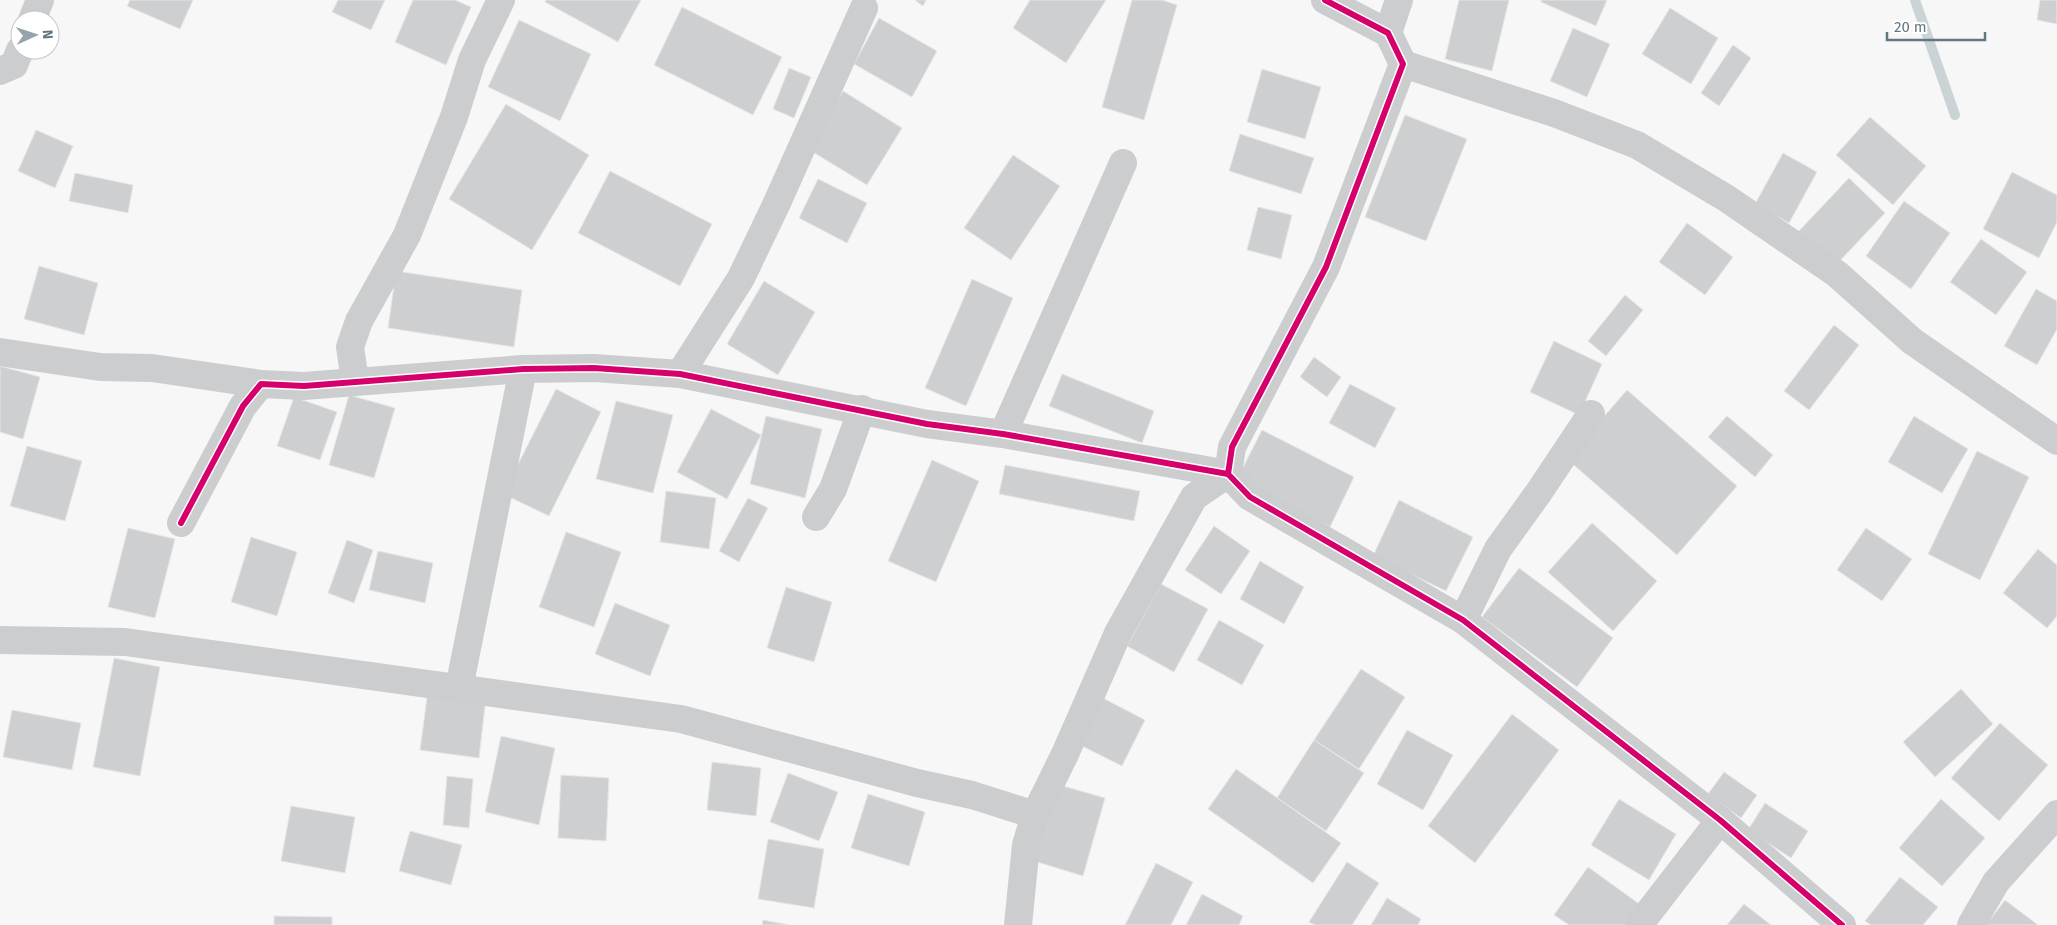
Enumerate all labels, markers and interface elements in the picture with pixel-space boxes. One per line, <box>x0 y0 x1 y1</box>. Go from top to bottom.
north arrow <box>10 10 60 60</box>
scale bar <box>1887 10 1984 42</box>
text: 20 m <box>1894 18 1927 36</box>
text: N <box>39 29 56 39</box>

